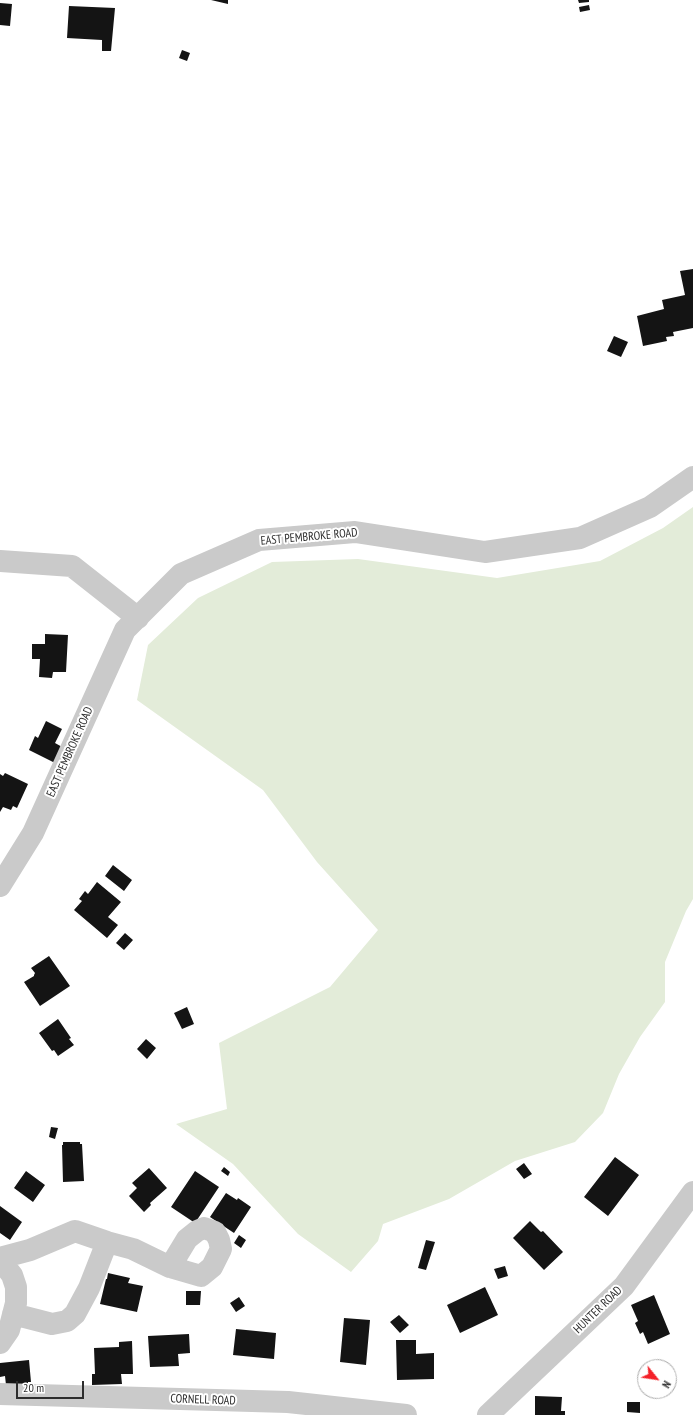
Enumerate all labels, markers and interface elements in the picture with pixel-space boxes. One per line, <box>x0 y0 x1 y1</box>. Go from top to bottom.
street label: EAST PEMBROKE ROAD <box>260 526 358 548</box>
street label: EAST PEMBROKE ROAD <box>44 705 96 799</box>
street label: HUNTER ROAD <box>571 1283 625 1337</box>
north arrow <box>637 1359 677 1399</box>
scale bar <box>18 1373 86 1399</box>
text: N <box>659 1378 674 1391</box>
text: 20 m <box>23 1380 44 1395</box>
street label: CORNELL ROAD <box>170 1392 236 1408</box>

